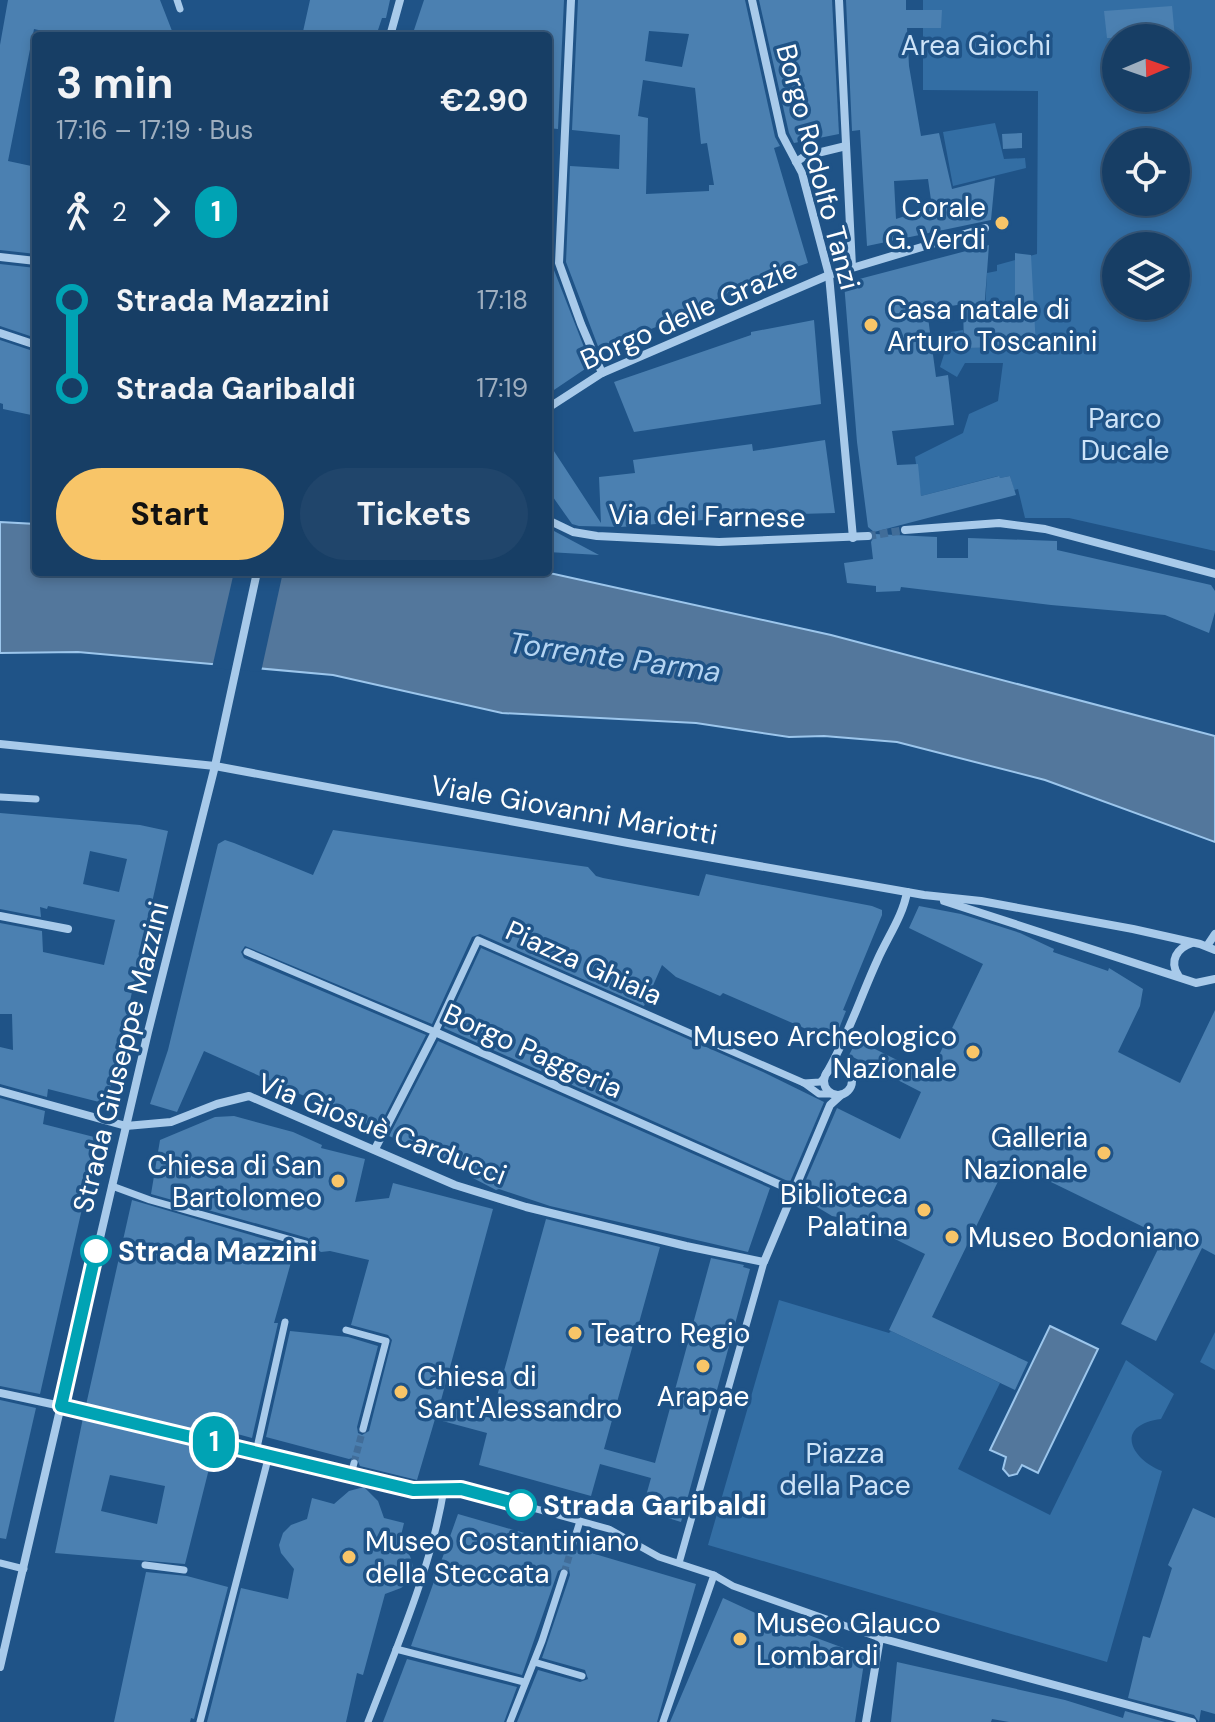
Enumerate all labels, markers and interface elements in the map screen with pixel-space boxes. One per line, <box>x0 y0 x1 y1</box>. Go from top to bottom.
north arrow <box>1102 24 1190 112</box>
map controls <box>1102 24 1190 320</box>
park label: Area Giochi <box>901 27 1051 64</box>
street label: Borgo Rodolfo Tanzi <box>767 40 869 294</box>
text: 3 min <box>56 54 173 112</box>
text: €2.90 <box>440 81 528 120</box>
text: 17:16 – 17:19 · Bus <box>56 113 253 147</box>
button: locate <box>1102 128 1190 216</box>
place label: Corale G. Verdi <box>885 189 986 258</box>
icon: walk <box>56 190 100 234</box>
icon: forward <box>139 190 183 234</box>
text: 1 <box>211 193 221 230</box>
text: 2 <box>112 195 127 229</box>
marker: Corale G. Verdi <box>993 214 1011 232</box>
button: layers <box>1102 232 1190 320</box>
street label: Borgo delle Grazie <box>574 249 804 379</box>
text: Strada Mazzini <box>116 281 330 320</box>
text: 17:18 <box>477 283 528 317</box>
place label: Casa natale di Arturo Toscanini <box>887 291 1098 360</box>
marker: Casa natale di Arturo Toscanini <box>862 316 880 334</box>
text: Strada Garibaldi <box>116 369 356 408</box>
text: 17:19 <box>476 371 528 405</box>
park label: Parco Ducale <box>1081 400 1169 469</box>
button: Start <box>56 468 284 560</box>
button: Tickets <box>300 468 528 560</box>
street label: Via dei Farnese <box>608 496 806 536</box>
water label: Torrente Parma <box>507 623 723 691</box>
street label: Viale Giovanni Mariotti <box>428 767 720 853</box>
street label: Strada Giuseppe Mazzini <box>64 898 178 1216</box>
street label: Piazza Ghiaia <box>500 912 668 1014</box>
street label: Borgo Paggeria <box>438 995 628 1107</box>
place label: Museo Archeologico Nazionale <box>693 1018 957 1087</box>
marker: Museo Archeologico Nazionale <box>964 1043 982 1061</box>
street label: Via Giosuè Carducci <box>252 1064 512 1194</box>
place label: Galleria Nazionale <box>964 1119 1088 1188</box>
marker: Galleria Nazionale <box>1095 1144 1113 1162</box>
place label: Chiesa di San Bartolomeo <box>147 1147 322 1216</box>
marker: Chiesa di San Bartolomeo <box>329 1172 347 1190</box>
place label: Biblioteca Palatina <box>780 1176 908 1245</box>
marker: Biblioteca Palatina <box>915 1201 933 1219</box>
place label: Museo Bodoniano <box>968 1219 1200 1256</box>
marker: Museo Bodoniano <box>943 1228 961 1246</box>
place label: Strada Mazzini <box>118 1233 318 1270</box>
marker: Strada Mazzini <box>81 1236 111 1266</box>
place label: Teatro Regio <box>591 1315 750 1352</box>
marker: Teatro Regio <box>566 1324 584 1342</box>
marker: Arapae <box>694 1357 712 1375</box>
place label: Chiesa di Sant'Alessandro <box>417 1358 622 1427</box>
place label: Arapae <box>657 1378 749 1415</box>
marker: Chiesa di Sant'Alessandro <box>392 1383 410 1401</box>
line badge: 1 <box>188 1416 240 1468</box>
text: 1 <box>209 1423 219 1460</box>
park label: Piazza della Pace <box>779 1435 911 1504</box>
place label: Strada Garibaldi <box>543 1487 767 1524</box>
marker: Strada Garibaldi <box>506 1490 536 1520</box>
place label: Museo Costantiniano della Steccata <box>365 1523 639 1592</box>
marker: Museo Costantiniano della Steccata <box>340 1548 358 1566</box>
place label: Museo Glauco Lombardi <box>756 1605 941 1674</box>
marker: Museo Glauco Lombardi <box>731 1630 749 1648</box>

